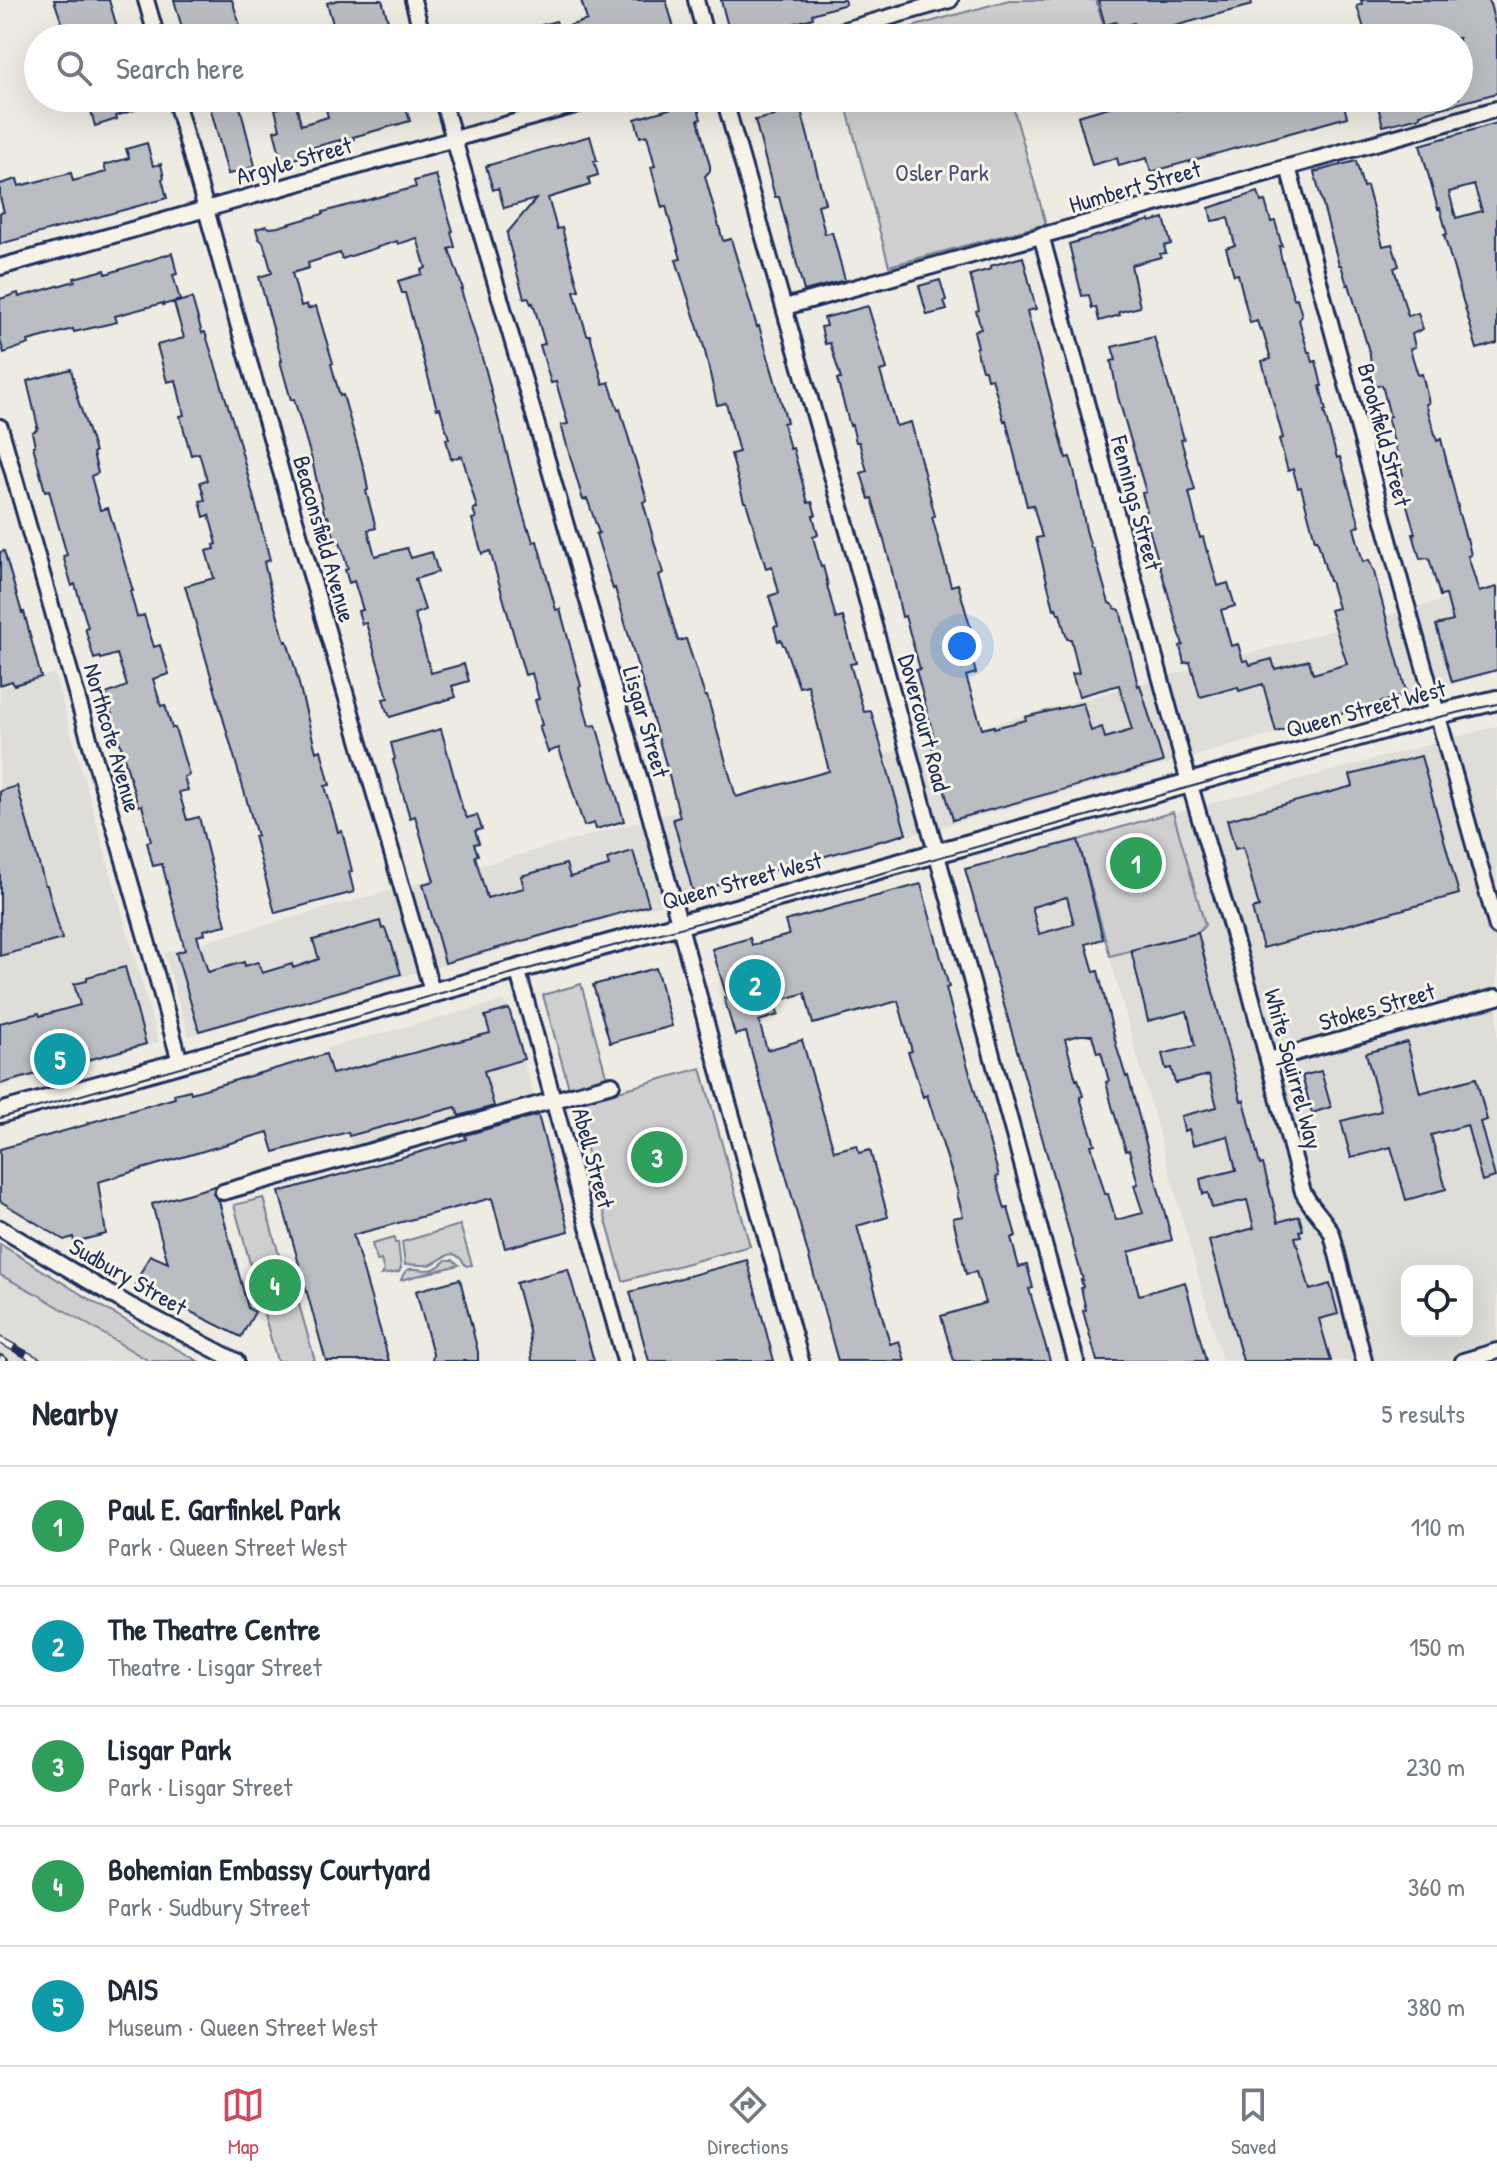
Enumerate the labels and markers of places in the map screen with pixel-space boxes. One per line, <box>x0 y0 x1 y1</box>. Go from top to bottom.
pin: 1 <box>1110 833 1162 893</box>
pin: 2 <box>729 955 781 1015</box>
pin: 5 <box>34 1029 86 1089</box>
pin: 3 <box>631 1127 683 1187</box>
pin: 4 <box>249 1255 301 1315</box>

